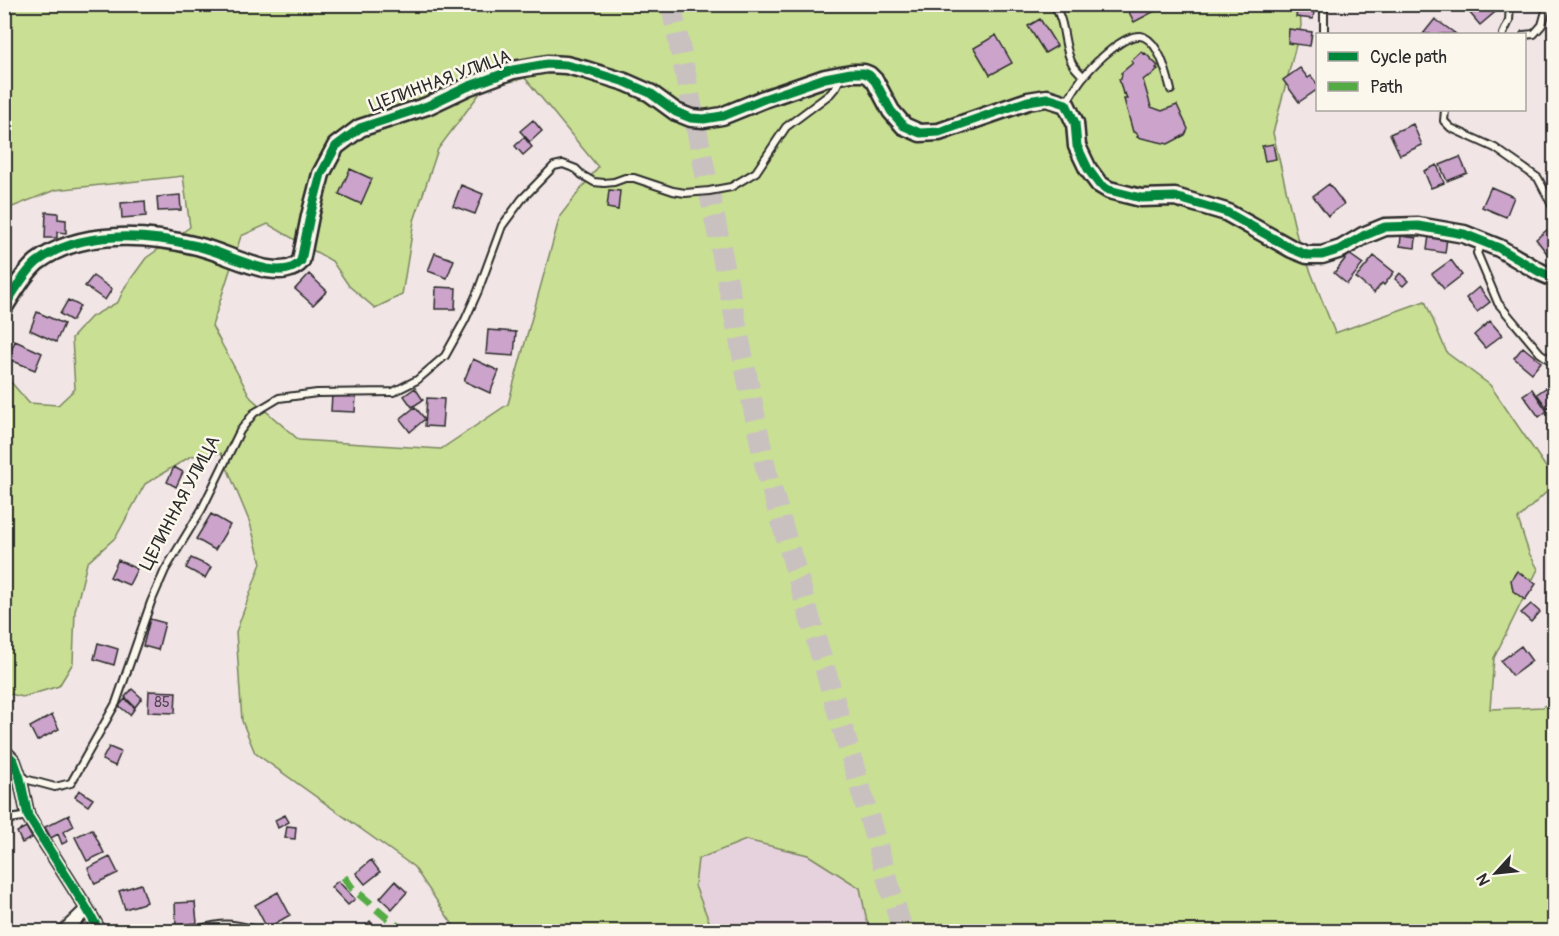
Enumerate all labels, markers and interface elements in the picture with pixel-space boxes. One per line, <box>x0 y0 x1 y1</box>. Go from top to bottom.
legend <box>1316 33 1526 111</box>
street label: ЦЕЛИННАЯ УЛИЦА <box>366 45 514 117</box>
text: Cycle path <box>1370 46 1447 69</box>
text: Path <box>1370 76 1403 99</box>
street label: ЦЕЛИННАЯ УЛИЦА <box>135 431 225 574</box>
house number: 85 <box>154 693 170 712</box>
north arrow <box>1466 843 1526 903</box>
text: N <box>1472 870 1495 889</box>

